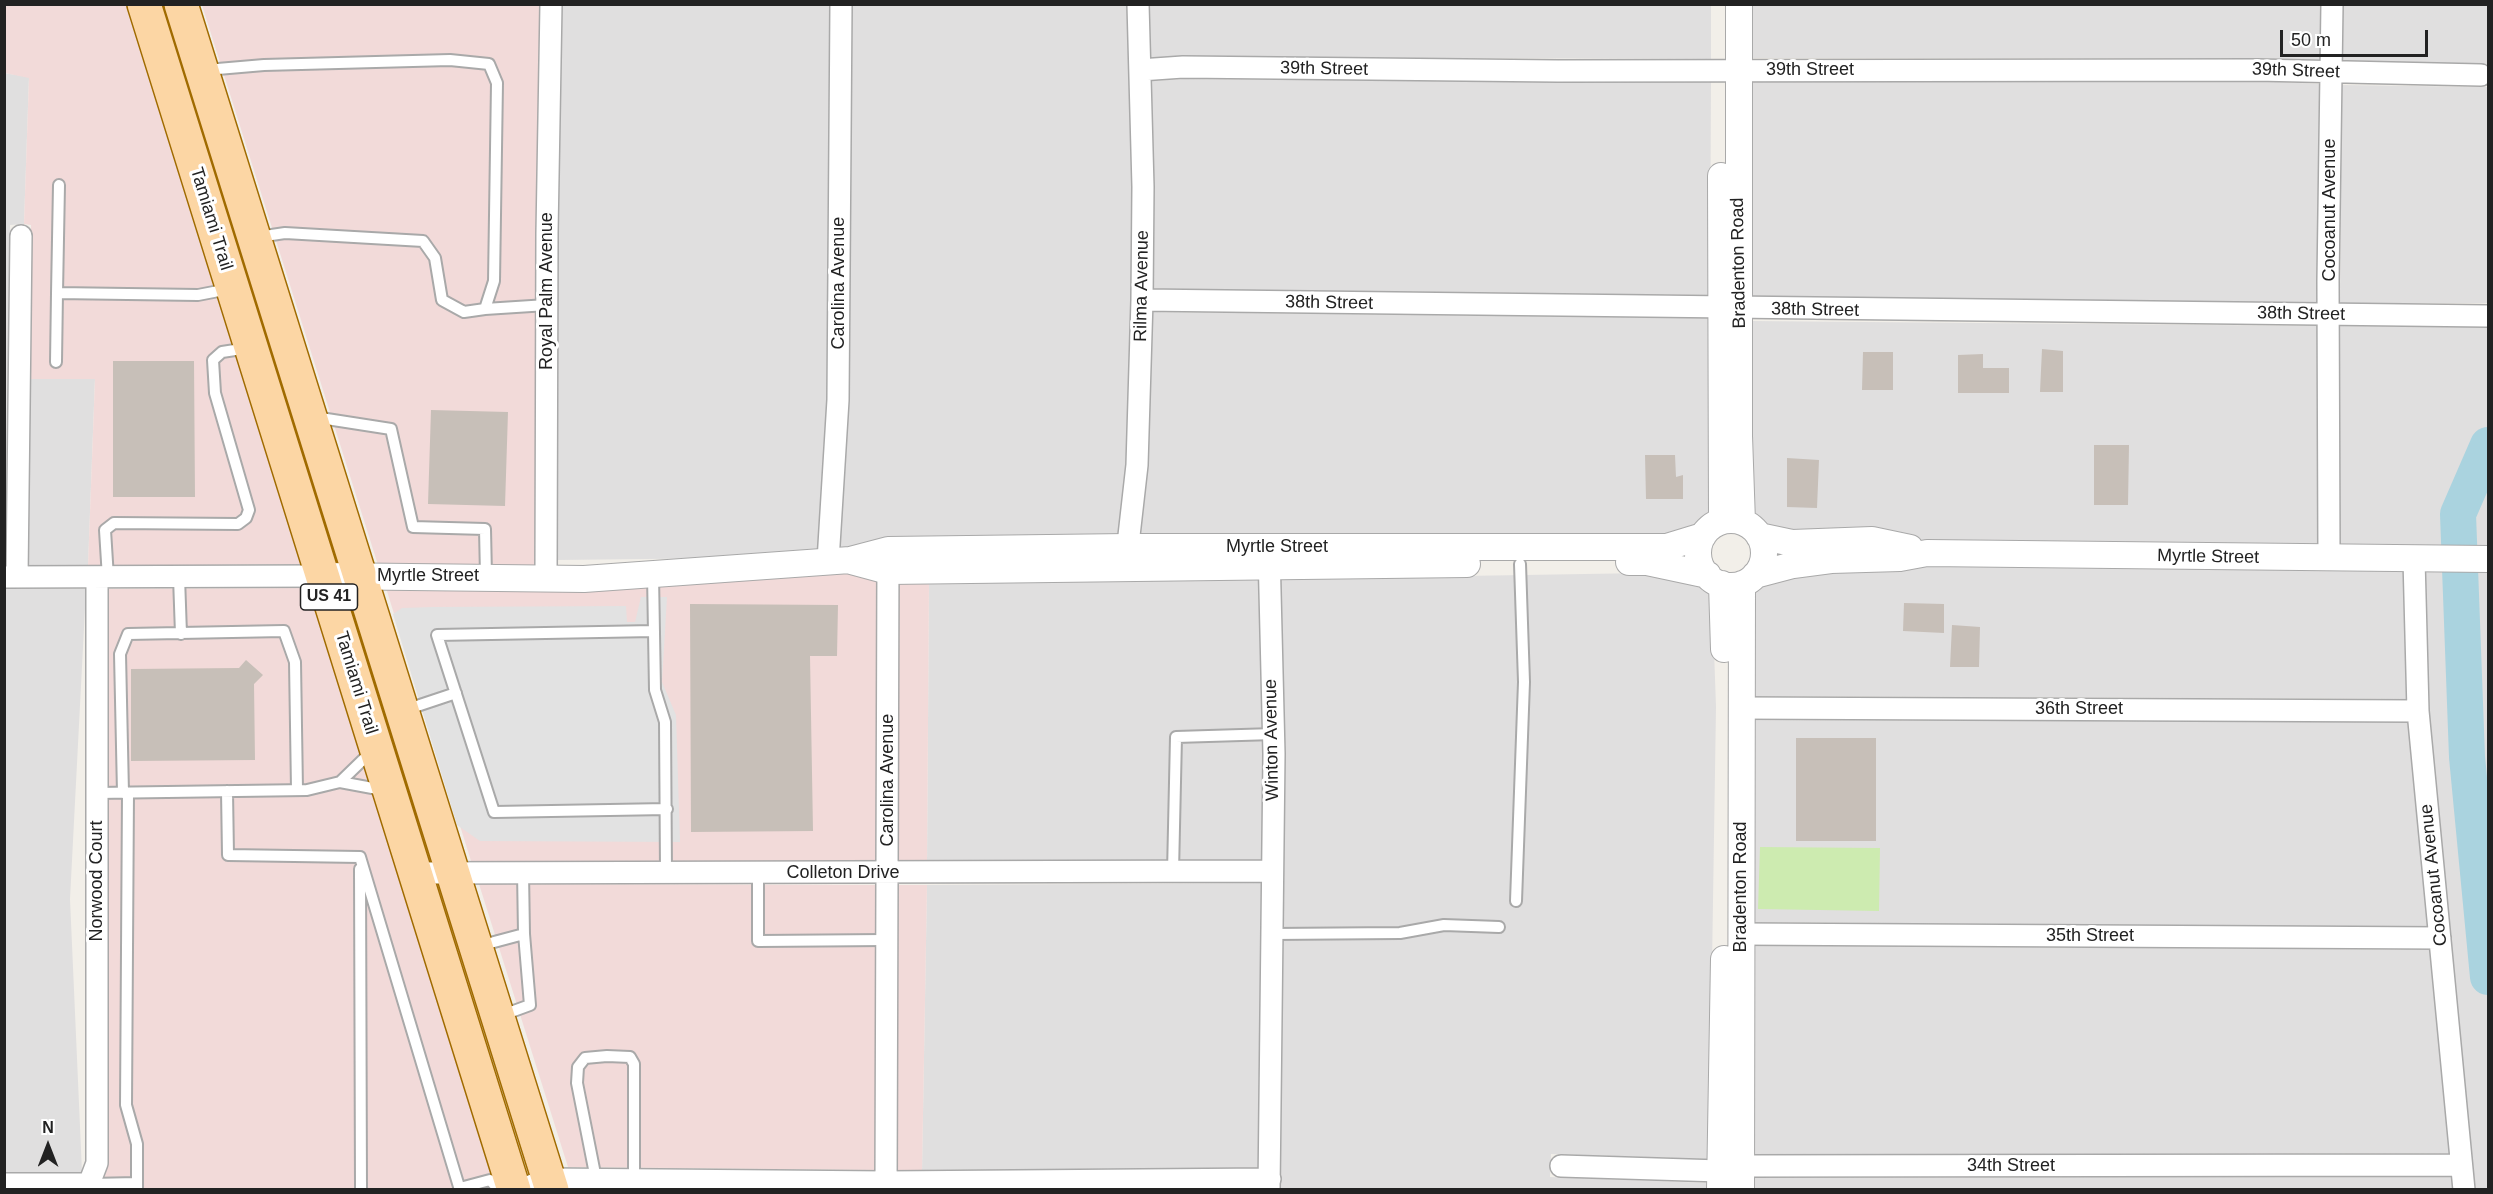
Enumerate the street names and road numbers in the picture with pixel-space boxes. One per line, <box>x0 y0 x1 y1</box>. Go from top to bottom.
street label: 39th Street <box>1280 57 1368 81</box>
street label: 39th Street <box>1766 59 1854 81</box>
street label: 39th Street <box>2252 59 2340 83</box>
street label: Cocoanut Avenue <box>2319 139 2341 281</box>
street label: Tamiami Trail <box>185 165 237 273</box>
street label: Bradenton Road <box>1727 197 1751 329</box>
street label: Royal Palm Avenue <box>536 212 558 370</box>
street label: Carolina Avenue <box>828 217 850 349</box>
street label: Rilma Avenue <box>1130 230 1154 342</box>
street label: 38th Street <box>1285 291 1373 315</box>
street label: 38th Street <box>1771 298 1859 322</box>
street label: 38th Street <box>2257 302 2345 326</box>
street label: Myrtle Street <box>1226 536 1328 558</box>
street label: Myrtle Street <box>2157 545 2259 569</box>
street label: Myrtle Street <box>377 565 479 587</box>
road number: US 41 <box>300 584 358 610</box>
street label: Tamiami Trail <box>330 629 382 737</box>
street label: Winton Avenue <box>1260 679 1284 801</box>
street label: 36th Street <box>2035 698 2123 720</box>
street label: Carolina Avenue <box>877 714 899 846</box>
street label: Cocoanut Avenue <box>2416 803 2452 947</box>
street label: Norwood Court <box>86 820 108 942</box>
street label: Bradenton Road <box>1730 821 1752 953</box>
street label: Colleton Drive <box>786 862 900 884</box>
street label: 35th Street <box>2046 925 2134 947</box>
street label: 34th Street <box>1967 1155 2055 1177</box>

